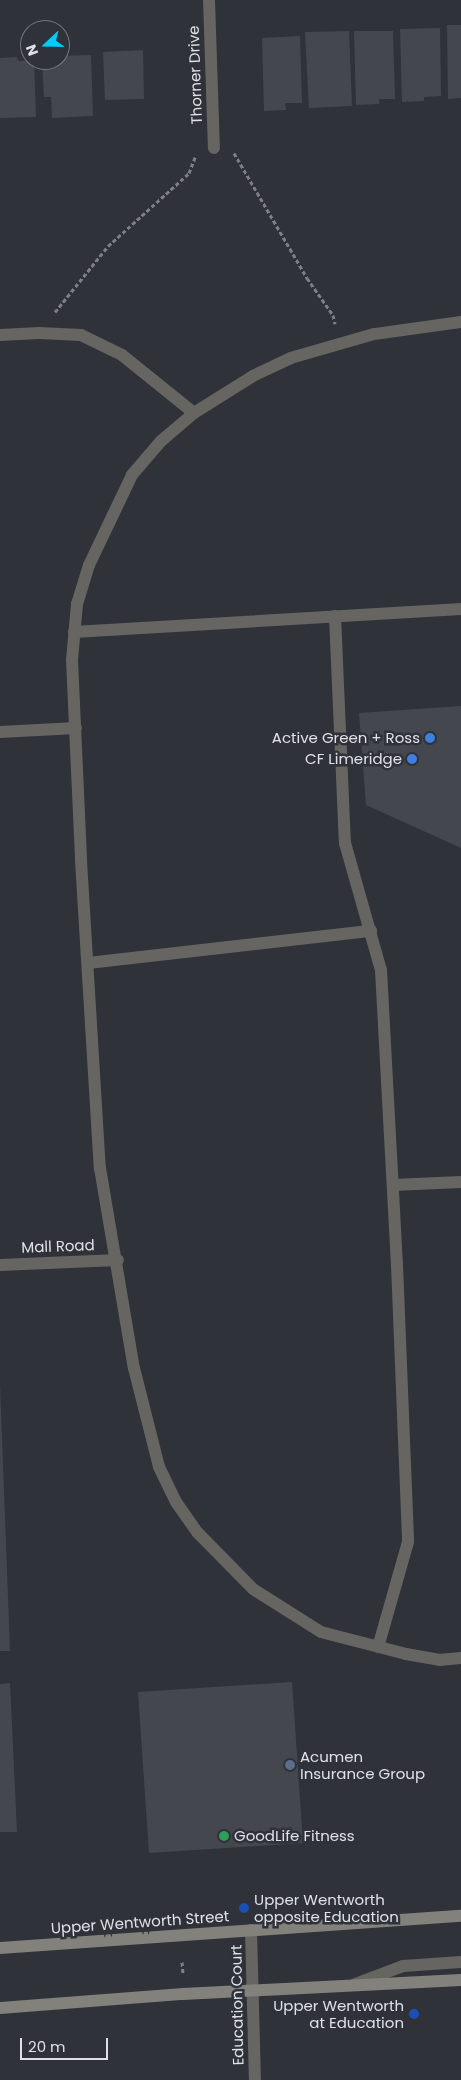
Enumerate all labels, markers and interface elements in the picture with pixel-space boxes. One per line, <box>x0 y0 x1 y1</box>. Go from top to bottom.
north arrow <box>20 20 70 70</box>
street label: Thorner Drive <box>184 25 206 125</box>
text: N <box>21 42 43 59</box>
place label: Active Green + Ross <box>272 729 420 747</box>
marker: Active Green + Ross <box>424 732 436 744</box>
place label: CF Limeridge <box>305 750 402 768</box>
marker: CF Limeridge <box>406 753 418 765</box>
street label: Mall Road <box>21 1236 95 1256</box>
place label: Acumen Insurance Group <box>300 1747 425 1782</box>
marker: Acumen Insurance Group <box>284 1759 296 1771</box>
place label: GoodLife Fitness <box>234 1827 355 1845</box>
marker: GoodLife Fitness <box>218 1830 230 1842</box>
place label: Upper Wentworth opposite Education <box>254 1890 399 1925</box>
marker: Upper Wentworth opposite Education <box>238 1902 250 1914</box>
street label: Upper Wentworth Street <box>50 1907 230 1937</box>
street label: Education Court <box>227 1944 247 2066</box>
place label: Upper Wentworth at Education <box>273 1996 404 2031</box>
marker: Upper Wentworth at Education <box>408 2008 420 2020</box>
scale bar <box>22 2028 110 2060</box>
text: 20 m <box>28 2036 66 2057</box>

